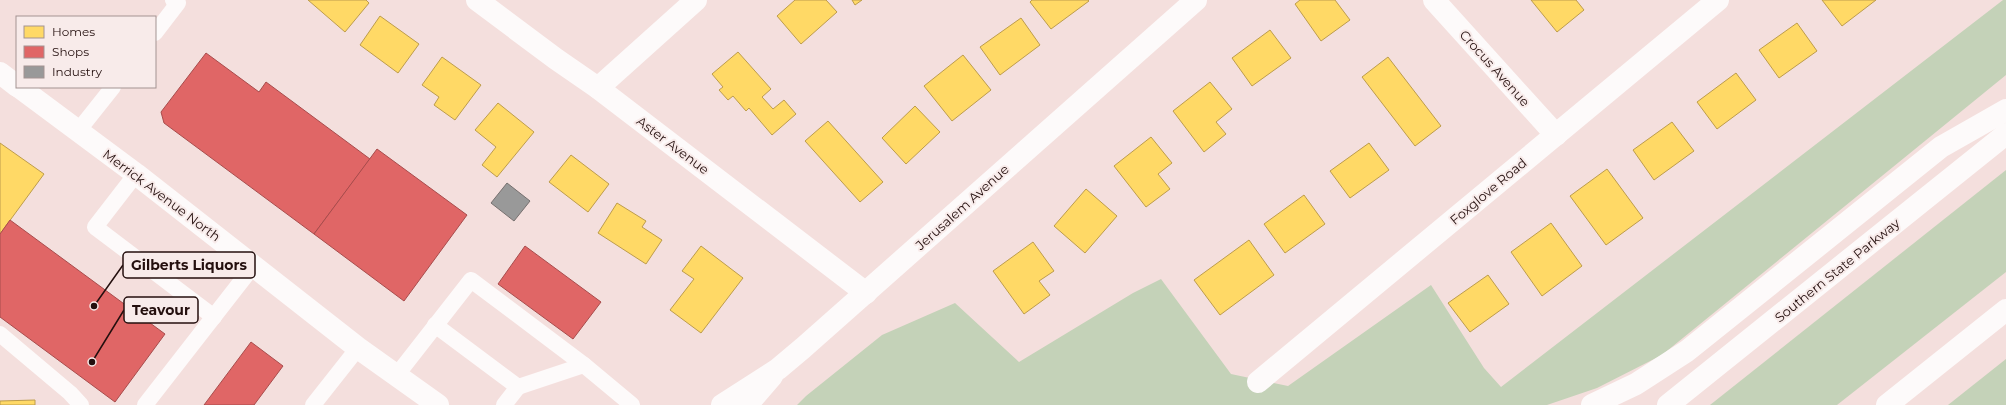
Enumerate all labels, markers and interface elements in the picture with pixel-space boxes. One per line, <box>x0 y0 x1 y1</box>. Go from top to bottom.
legend <box>16 16 156 88</box>
text: Homes <box>52 24 95 39</box>
street label: Crocus Avenue <box>1457 26 1534 110</box>
text: Shops <box>52 44 89 59</box>
text: Industry <box>52 64 102 79</box>
street label: Aster Avenue <box>634 113 712 177</box>
street label: Merrick Avenue North <box>100 146 224 244</box>
street label: Foxglove Road <box>1446 154 1530 228</box>
street label: Jerusalem Avenue <box>911 161 1012 254</box>
street label: Southern State Parkway <box>1771 214 1903 325</box>
callout: Gilberts Liquors <box>123 252 255 278</box>
text: Gilberts Liquors <box>131 256 248 274</box>
callout: Teavour <box>124 297 198 323</box>
text: Teavour <box>132 301 190 319</box>

